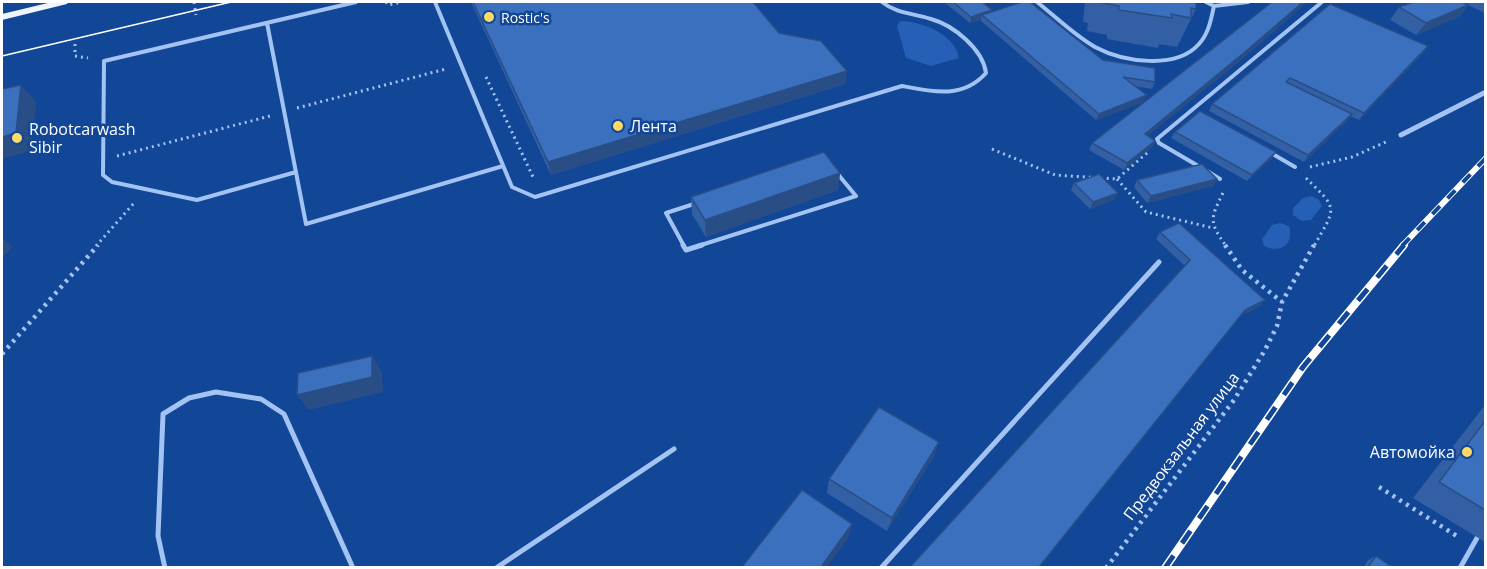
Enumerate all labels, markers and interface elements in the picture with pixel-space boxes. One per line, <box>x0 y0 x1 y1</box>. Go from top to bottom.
place label: Rostic's <box>501 8 550 27</box>
marker: Rostic's <box>482 10 496 24</box>
place label: Лента <box>630 115 677 137</box>
place label: Robotcarwash Sibir <box>29 118 135 158</box>
marker: Лента <box>611 119 625 133</box>
marker: Robotcarwash Sibir <box>10 131 24 145</box>
street label: Предвокзальная улица <box>1118 367 1244 525</box>
place label: Автомойка <box>1370 441 1455 463</box>
marker: Автомойка <box>1460 445 1474 459</box>

